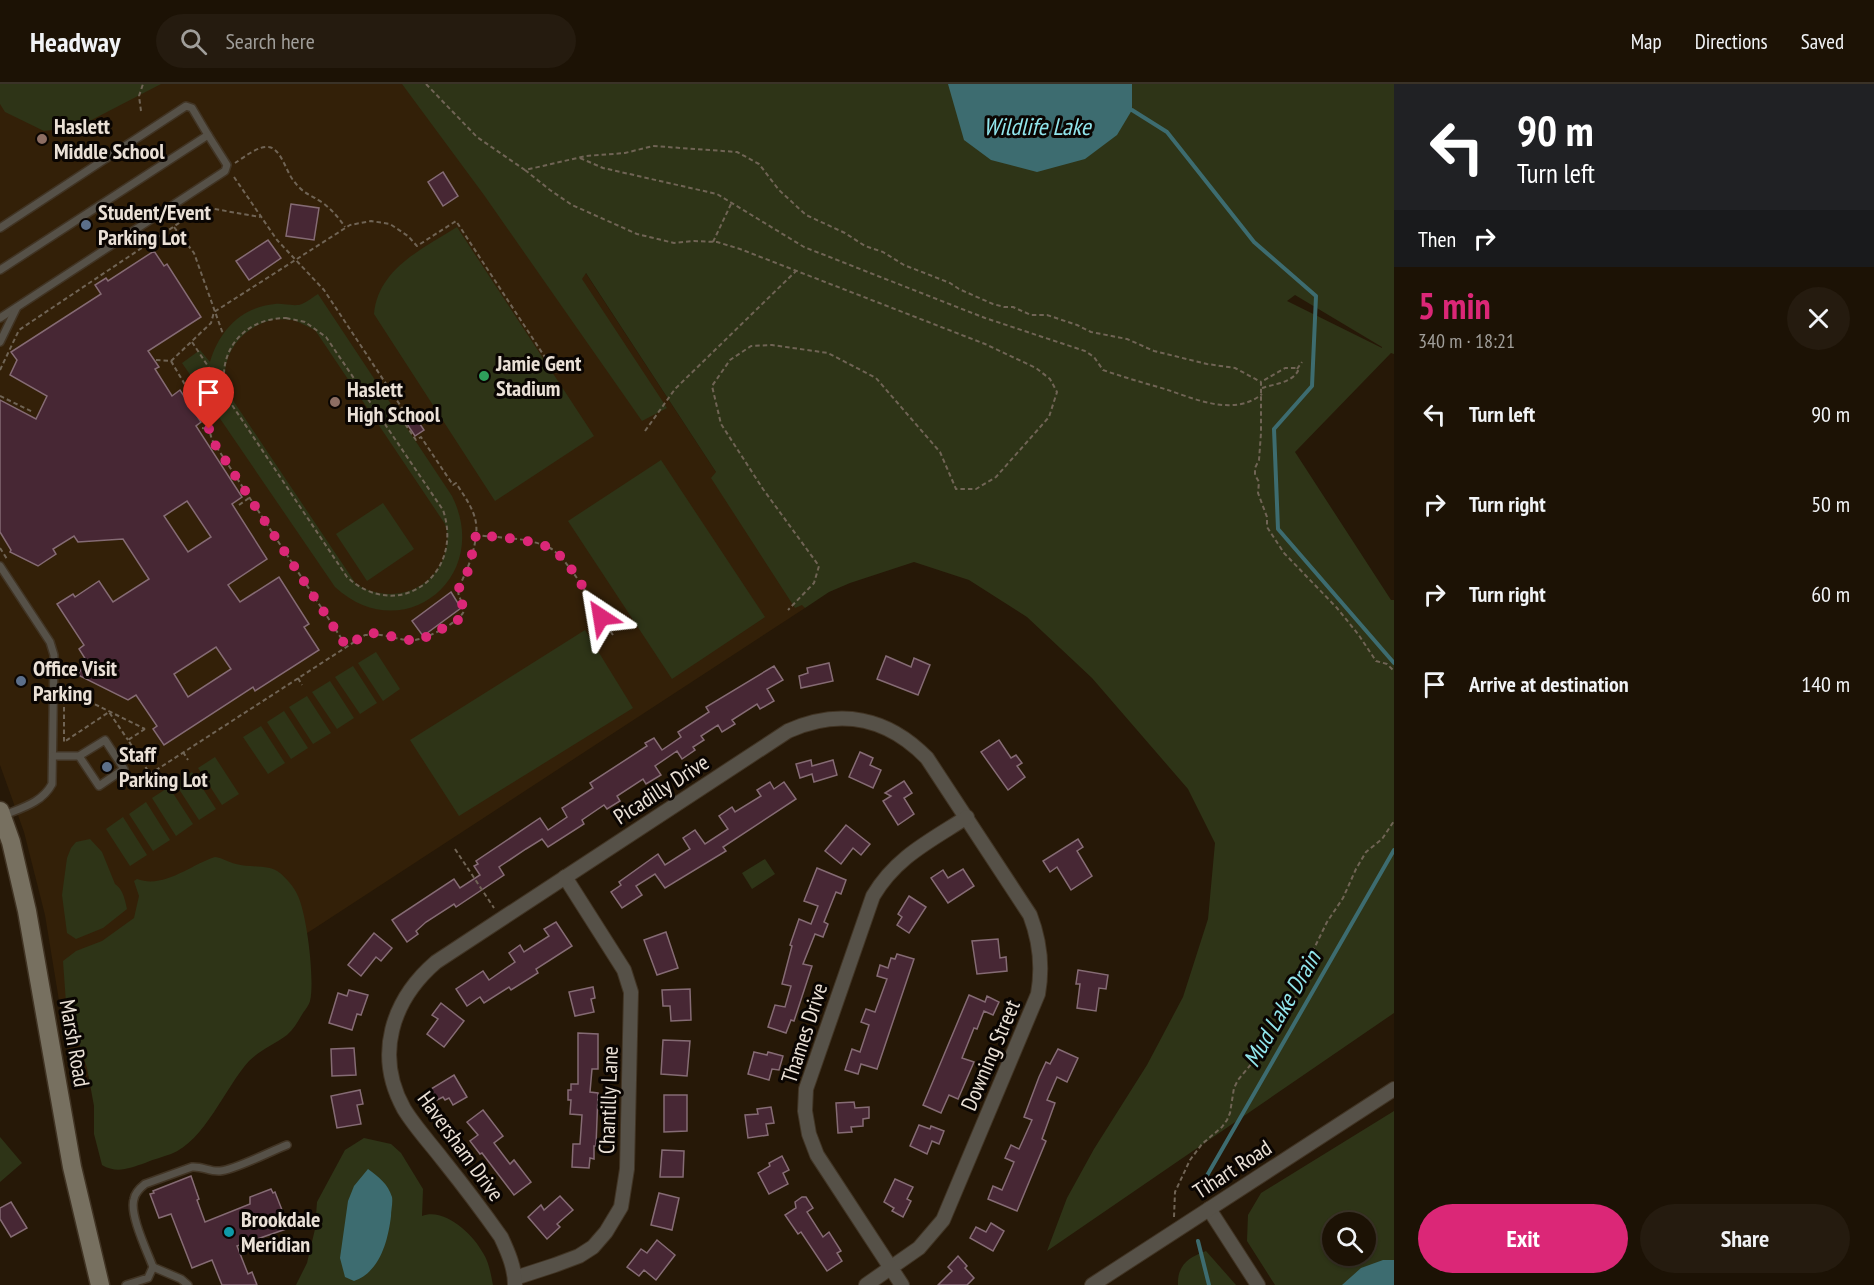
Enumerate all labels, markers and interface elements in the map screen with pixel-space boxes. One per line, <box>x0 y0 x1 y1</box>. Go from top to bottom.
search box <box>156 14 576 68</box>
text: Headway <box>30 23 120 60</box>
icon: search <box>177 25 210 58</box>
text: Search here <box>225 27 315 55</box>
text: Map <box>1631 28 1662 55</box>
text: Directions <box>1695 28 1768 55</box>
text: Saved <box>1801 28 1844 55</box>
text: 90 m <box>1517 103 1594 158</box>
icon: left <box>1418 108 1496 186</box>
water label: Wildlife Lake <box>983 111 1093 142</box>
place label: Haslett Middle School <box>54 112 165 165</box>
marker: Haslett Middle School <box>35 132 49 146</box>
text: Turn left <box>1517 156 1595 190</box>
place label: Student/Event Parking Lot <box>98 198 211 251</box>
marker: Student/Event Parking Lot <box>79 218 93 232</box>
icon: right <box>1468 222 1501 255</box>
text: Then <box>1418 225 1456 253</box>
text: 5 min <box>1418 282 1491 329</box>
button: close <box>1787 287 1850 350</box>
text: 340 m · 18:21 <box>1418 328 1515 354</box>
place label: Jamie Gent Stadium <box>495 349 582 402</box>
pin <box>183 367 234 429</box>
marker: Jamie Gent Stadium <box>477 369 491 383</box>
place label: Haslett High School <box>347 375 441 428</box>
icon: arrive <box>192 376 225 409</box>
marker: Haslett High School <box>328 395 342 409</box>
icon: left <box>1418 398 1451 431</box>
text: Turn left <box>1469 400 1535 428</box>
text: 90 m <box>1811 400 1850 428</box>
icon: right <box>1418 488 1451 521</box>
text: Turn right <box>1469 490 1546 518</box>
text: 50 m <box>1811 490 1850 518</box>
icon: right <box>1418 578 1451 611</box>
text: Turn right <box>1469 580 1546 608</box>
text: 60 m <box>1811 580 1850 608</box>
position arrow <box>569 585 633 649</box>
place label: Office Visit Parking <box>33 654 118 707</box>
icon: arrive <box>1418 668 1451 701</box>
text: Arrive at destination <box>1469 670 1629 698</box>
text: 140 m <box>1801 670 1850 698</box>
marker: Office Visit Parking <box>14 674 28 688</box>
place label: Staff Parking Lot <box>119 740 208 793</box>
street label: Picadilly Drive <box>608 748 714 830</box>
marker: Staff Parking Lot <box>100 760 114 774</box>
water label: Mud Lake Drain <box>1236 944 1328 1072</box>
street label: Thames Drive <box>775 979 833 1087</box>
street label: Downing Street <box>954 995 1026 1115</box>
street label: Marsh Road <box>54 997 96 1089</box>
street label: Chantilly Lane <box>592 1046 624 1154</box>
street label: Haversham Drive <box>412 1086 510 1206</box>
street label: Tihart Road <box>1188 1133 1276 1205</box>
button: Exit <box>1418 1204 1628 1273</box>
button: Share <box>1640 1204 1850 1273</box>
place label: Brookdale Meridian <box>241 1205 321 1258</box>
map controls <box>1322 1212 1376 1266</box>
button: search <box>1322 1212 1376 1266</box>
marker: Brookdale Meridian <box>222 1225 236 1239</box>

